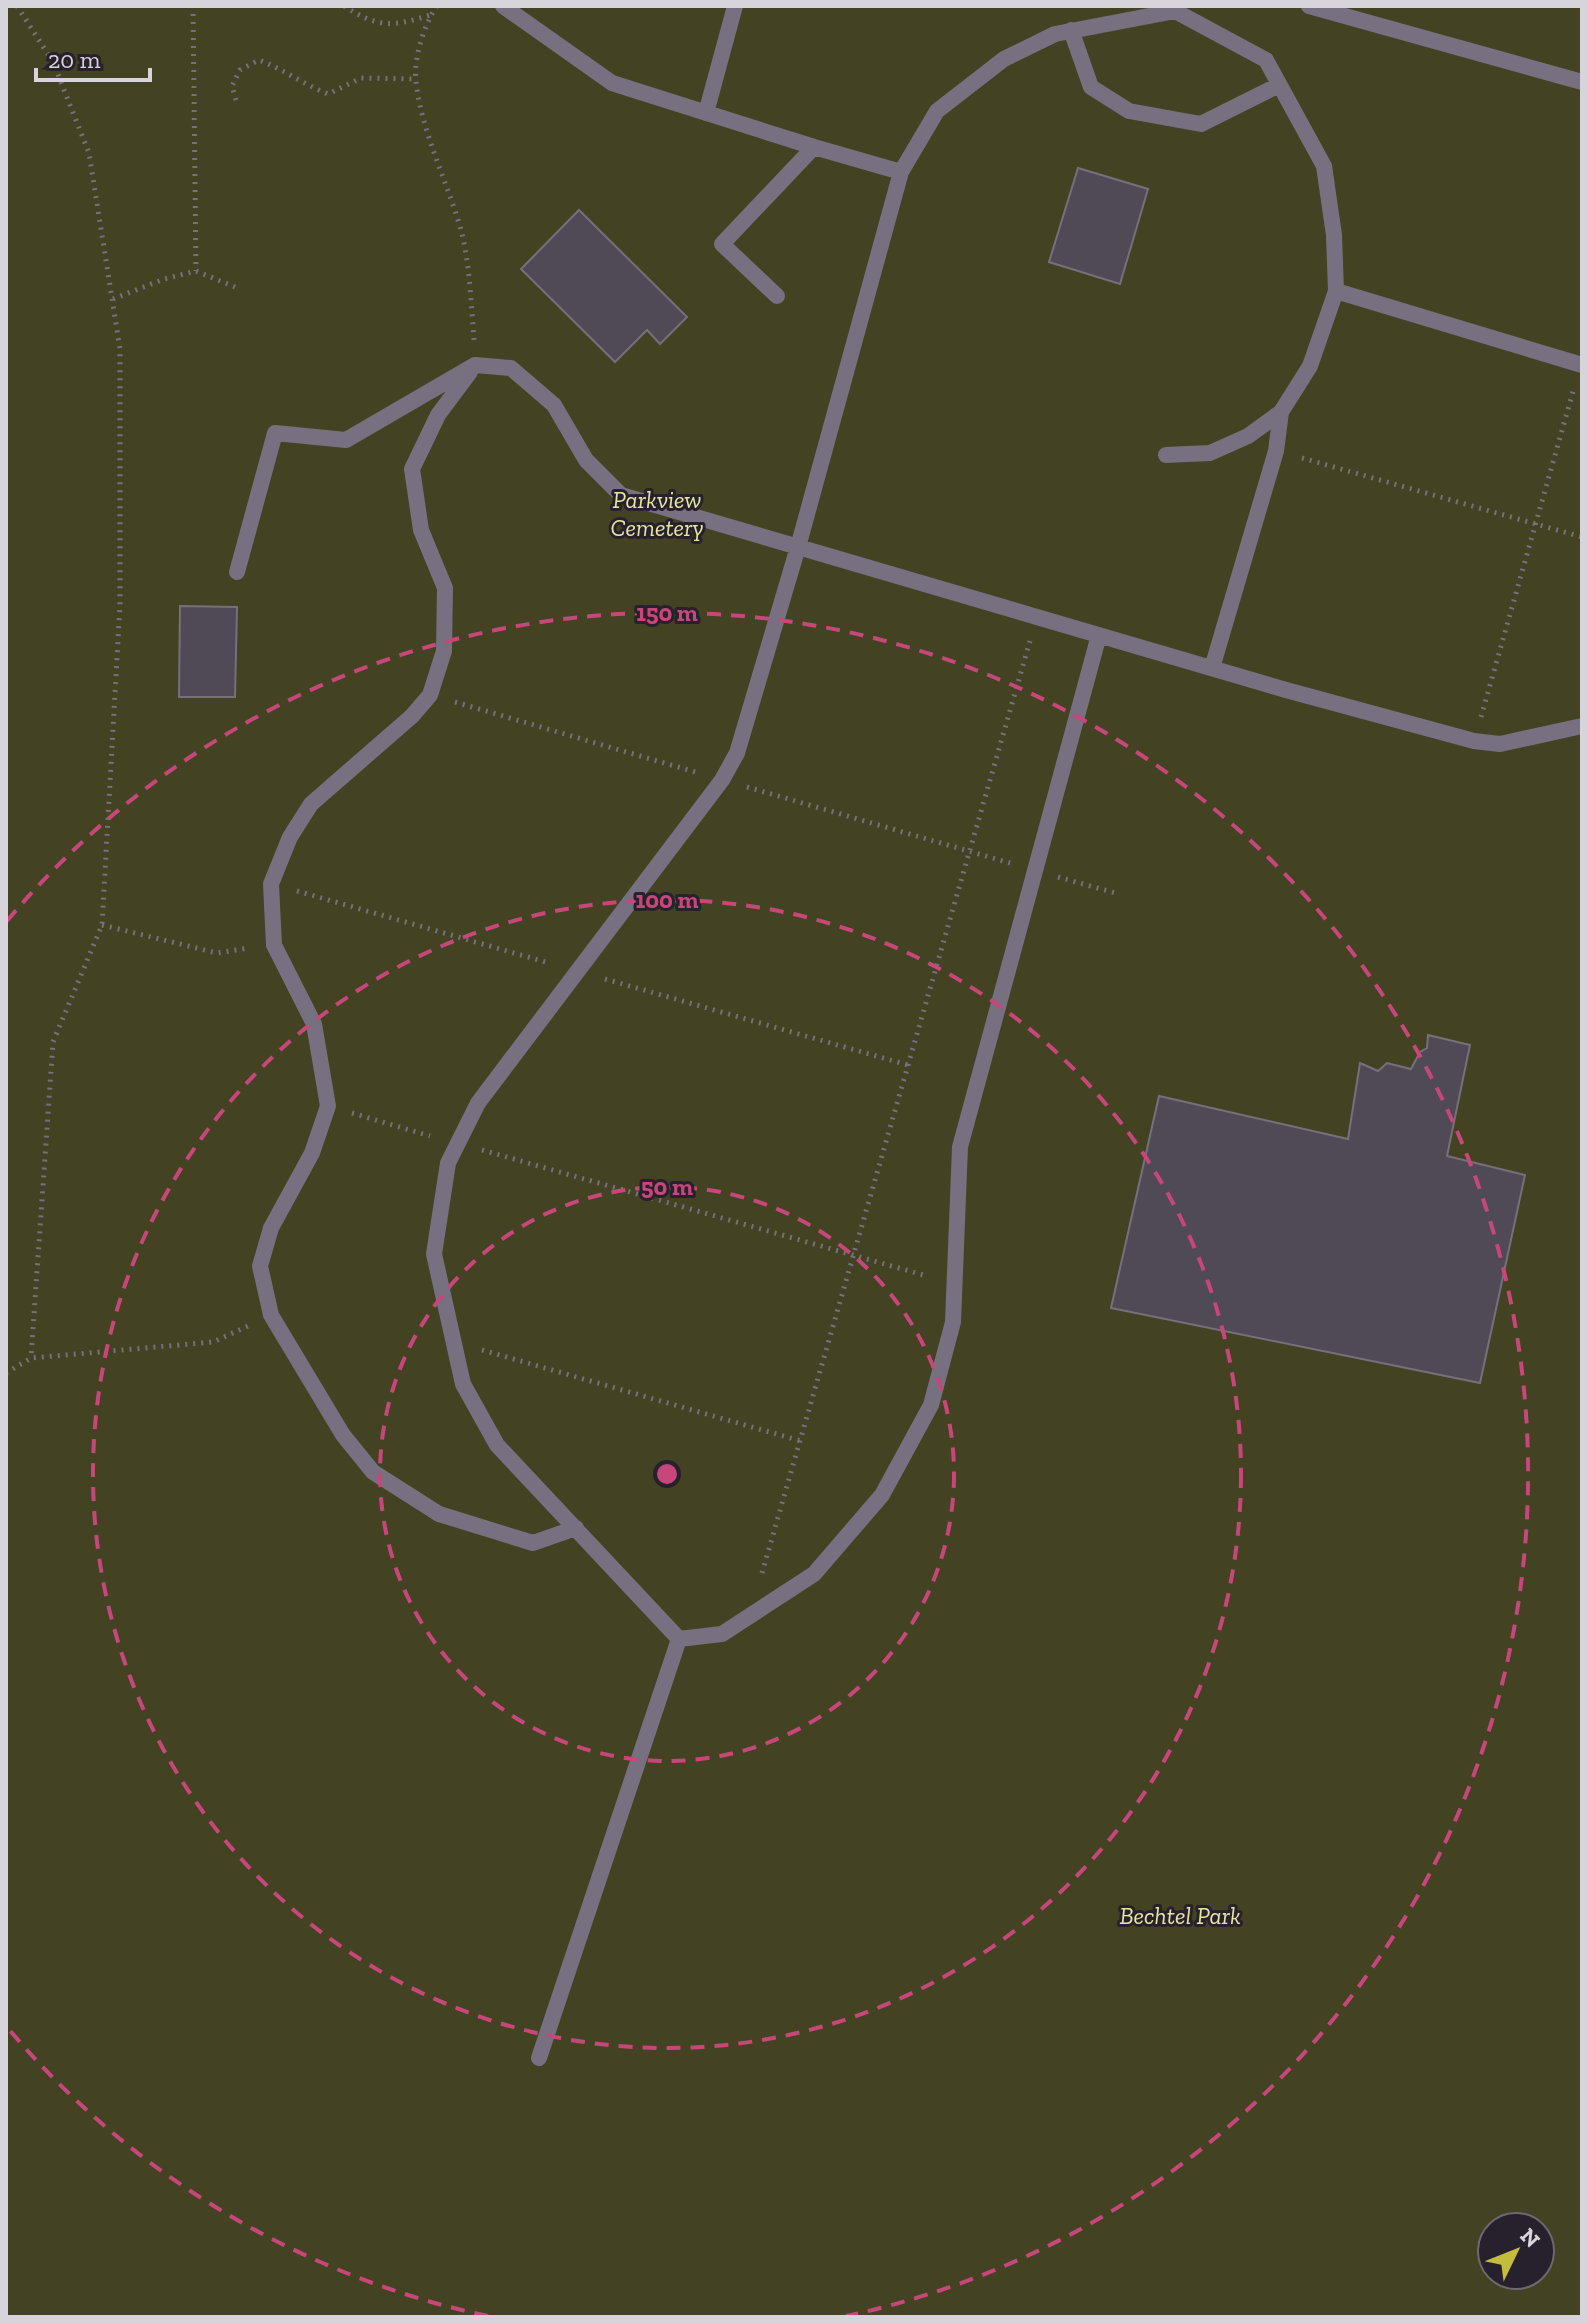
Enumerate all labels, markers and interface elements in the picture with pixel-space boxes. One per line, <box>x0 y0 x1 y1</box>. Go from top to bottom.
scale bar <box>36 32 150 82</box>
text: 20 m <box>48 45 101 74</box>
park label: Parkview Cemetery <box>610 485 704 542</box>
text: 150 m <box>636 598 698 627</box>
text: 100 m <box>636 885 698 914</box>
text: 50 m <box>641 1172 693 1201</box>
centre of rings <box>653 1460 681 1488</box>
park label: Bechtel Park <box>1119 1901 1241 1930</box>
north arrow <box>1476 2211 1556 2291</box>
text: N <box>1515 2222 1546 2253</box>

